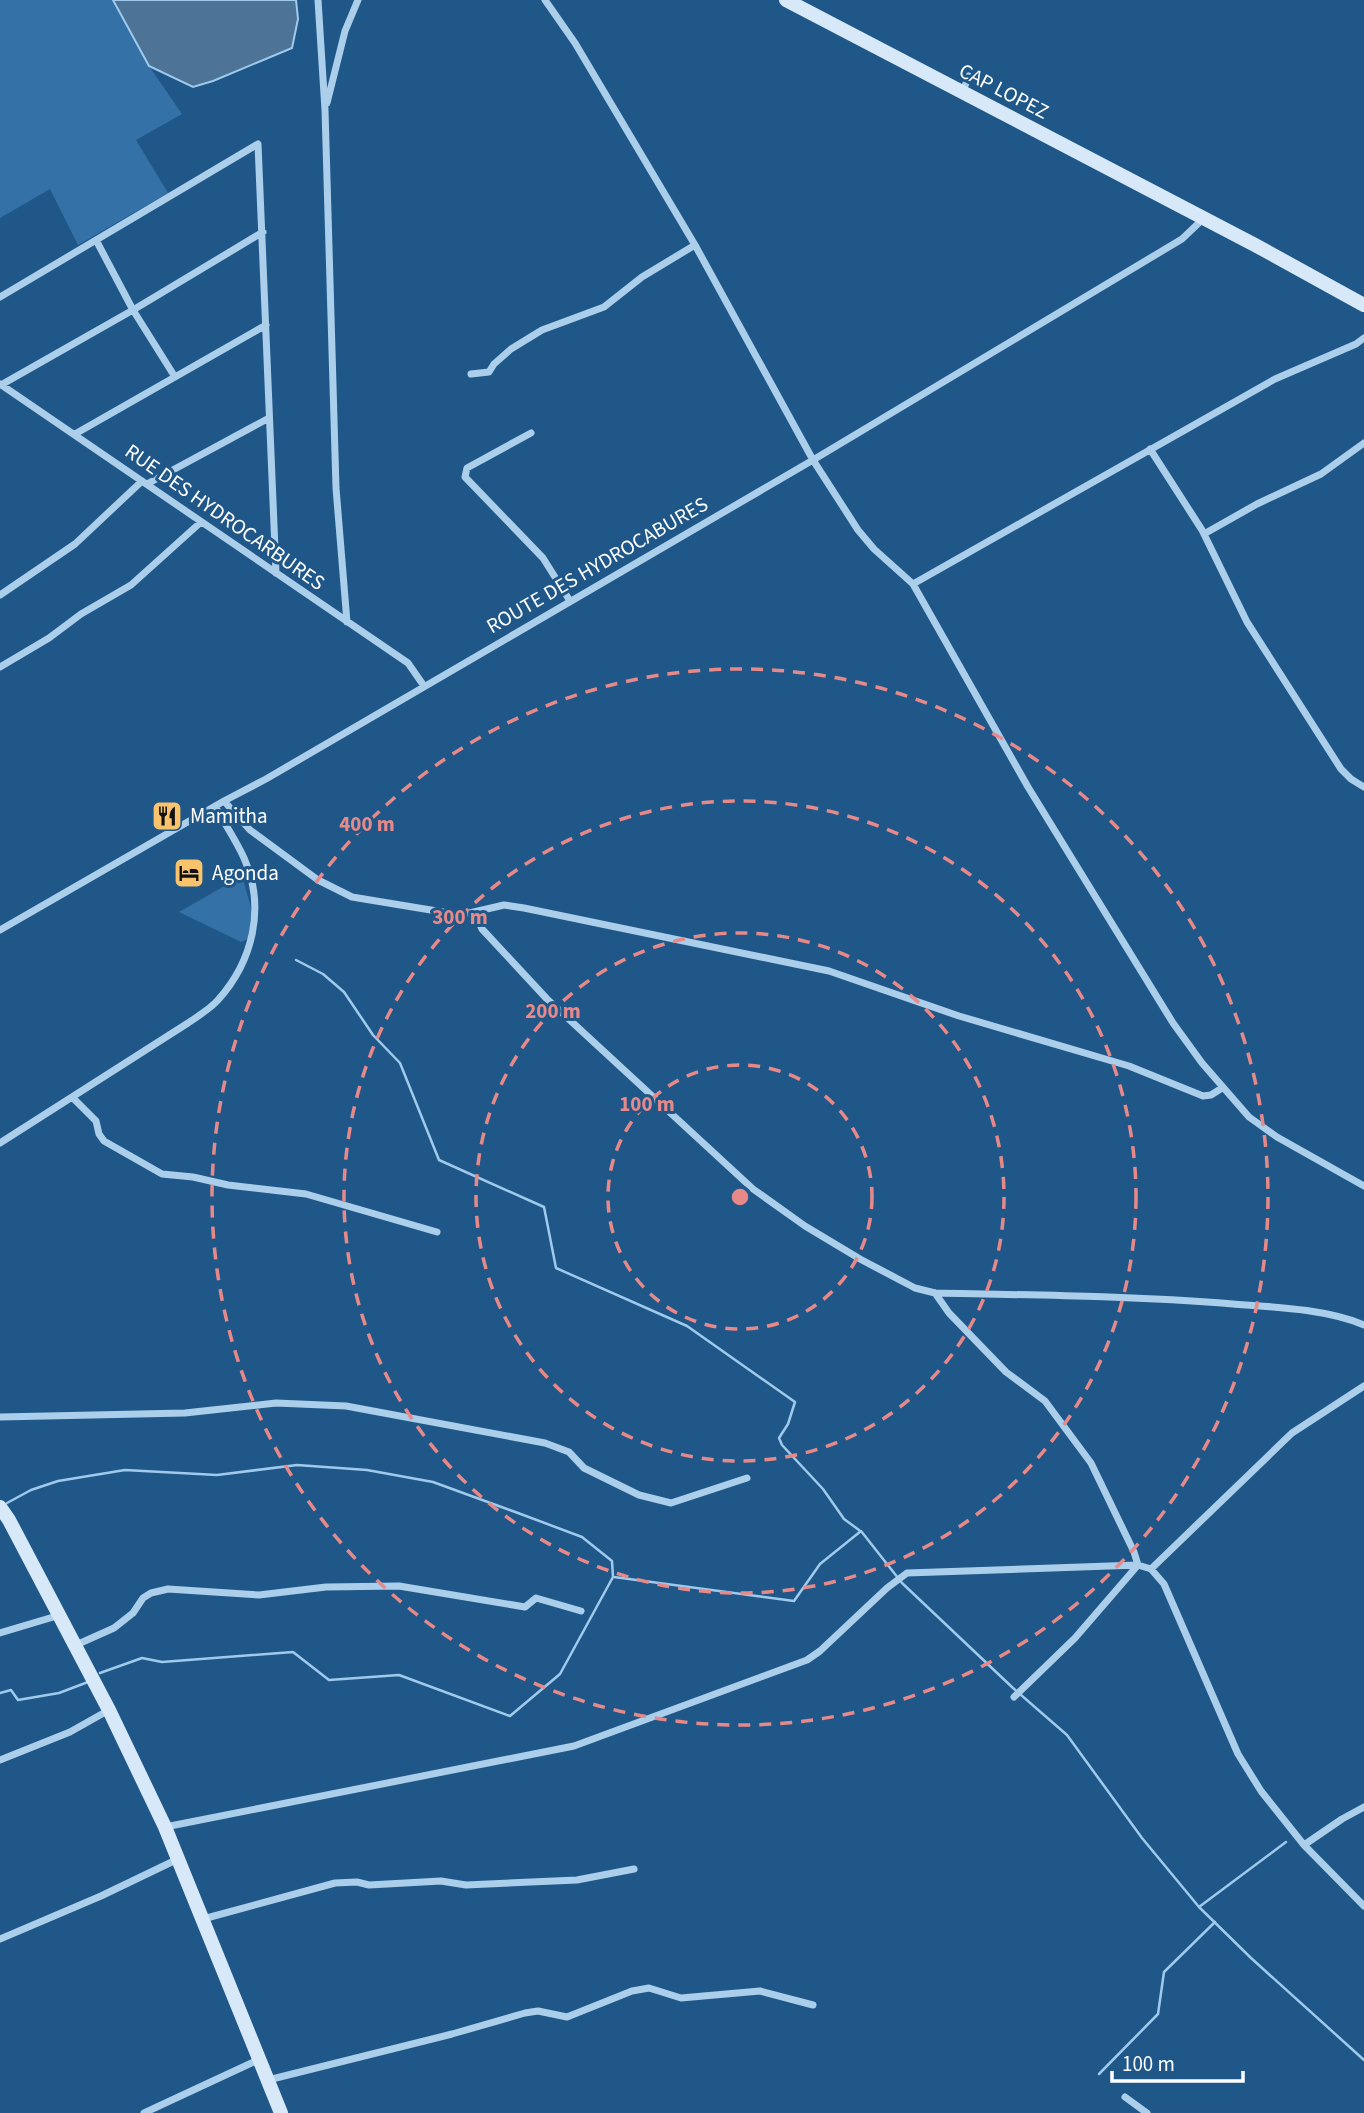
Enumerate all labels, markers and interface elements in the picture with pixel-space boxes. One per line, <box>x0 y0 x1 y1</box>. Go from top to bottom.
street label: CAP LOPEZ <box>954 56 1054 126</box>
street label: RUE DES HYDROCARBURES <box>119 436 331 598</box>
street label: ROUTE DES HYDROCABURES <box>481 489 713 641</box>
restaurant icon: Mamitha <box>150 799 184 833</box>
place label: Mamitha <box>190 801 268 831</box>
text: 400 m <box>339 809 395 839</box>
hotel icon: Agonda <box>172 856 206 890</box>
place label: Agonda <box>212 858 279 888</box>
text: 300 m <box>432 902 488 932</box>
text: 200 m <box>525 996 581 1026</box>
text: 100 m <box>619 1089 675 1119</box>
centre of rings <box>728 1185 752 1209</box>
scale bar <box>1112 2039 1243 2084</box>
text: 100 m <box>1122 2049 1175 2079</box>

